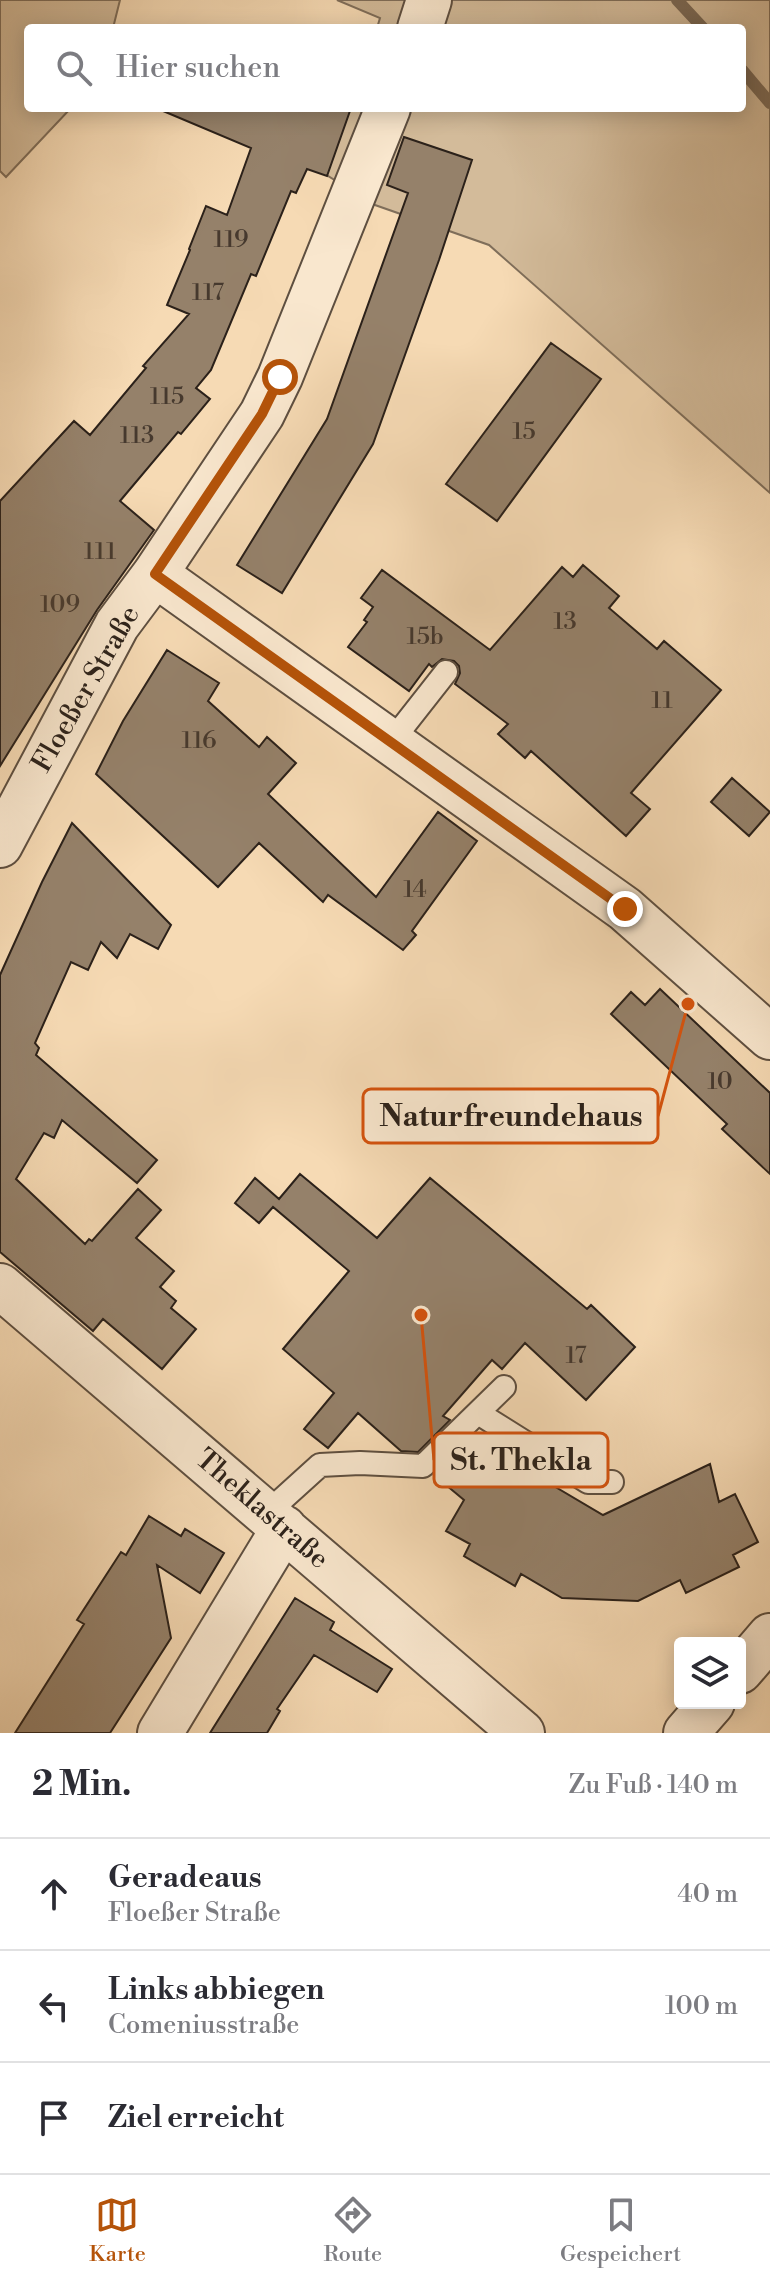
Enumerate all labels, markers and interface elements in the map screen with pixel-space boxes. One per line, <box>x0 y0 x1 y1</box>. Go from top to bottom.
search box <box>24 24 746 112</box>
icon: search <box>52 46 96 90</box>
text: Hier suchen <box>116 49 280 87</box>
house number: 119 <box>213 225 249 255</box>
house number: 117 <box>192 278 224 308</box>
route start <box>262 359 298 395</box>
house number: 115 <box>150 382 184 412</box>
house number: 15 <box>512 417 536 447</box>
house number: 113 <box>120 421 154 451</box>
house number: 111 <box>84 537 117 567</box>
house number: 109 <box>40 590 80 620</box>
street label: Floeßer Straße <box>24 600 148 778</box>
house number: 13 <box>553 607 577 637</box>
house number: 15b <box>406 622 444 652</box>
house number: 11 <box>651 686 673 716</box>
house number: 116 <box>181 726 217 756</box>
house number: 14 <box>403 875 427 905</box>
route end <box>607 891 643 927</box>
house number: 10 <box>707 1067 733 1097</box>
callout: Naturfreundehaus <box>363 1089 658 1143</box>
text: Naturfreundehaus <box>379 1098 643 1136</box>
house number: 17 <box>565 1341 587 1371</box>
callout: St. Thekla <box>434 1433 608 1487</box>
street label: Theklastraße <box>188 1442 336 1576</box>
text: St. Thekla <box>450 1442 593 1480</box>
map controls <box>674 1637 746 1709</box>
button: layers <box>674 1637 746 1709</box>
text: 2 Min. <box>32 1764 131 1806</box>
text: Zu Fuß · 140 m <box>569 1769 738 1801</box>
text: Geradeaus <box>108 1859 262 1897</box>
icon: ahead <box>32 1872 76 1916</box>
text: 40 m <box>677 1878 738 1910</box>
text: Floeßer Straße <box>108 1897 281 1929</box>
text: Links abbiegen <box>108 1971 324 2009</box>
icon: left <box>32 1984 76 2028</box>
text: 100 m <box>665 1990 738 2022</box>
text: Comeniusstraße <box>108 2009 299 2041</box>
icon: arrive <box>32 2096 76 2140</box>
text: Ziel erreicht <box>108 2099 284 2137</box>
tab: Karte <box>89 2193 146 2268</box>
tab: Route <box>324 2193 382 2268</box>
tab: Gespeichert <box>560 2193 681 2268</box>

